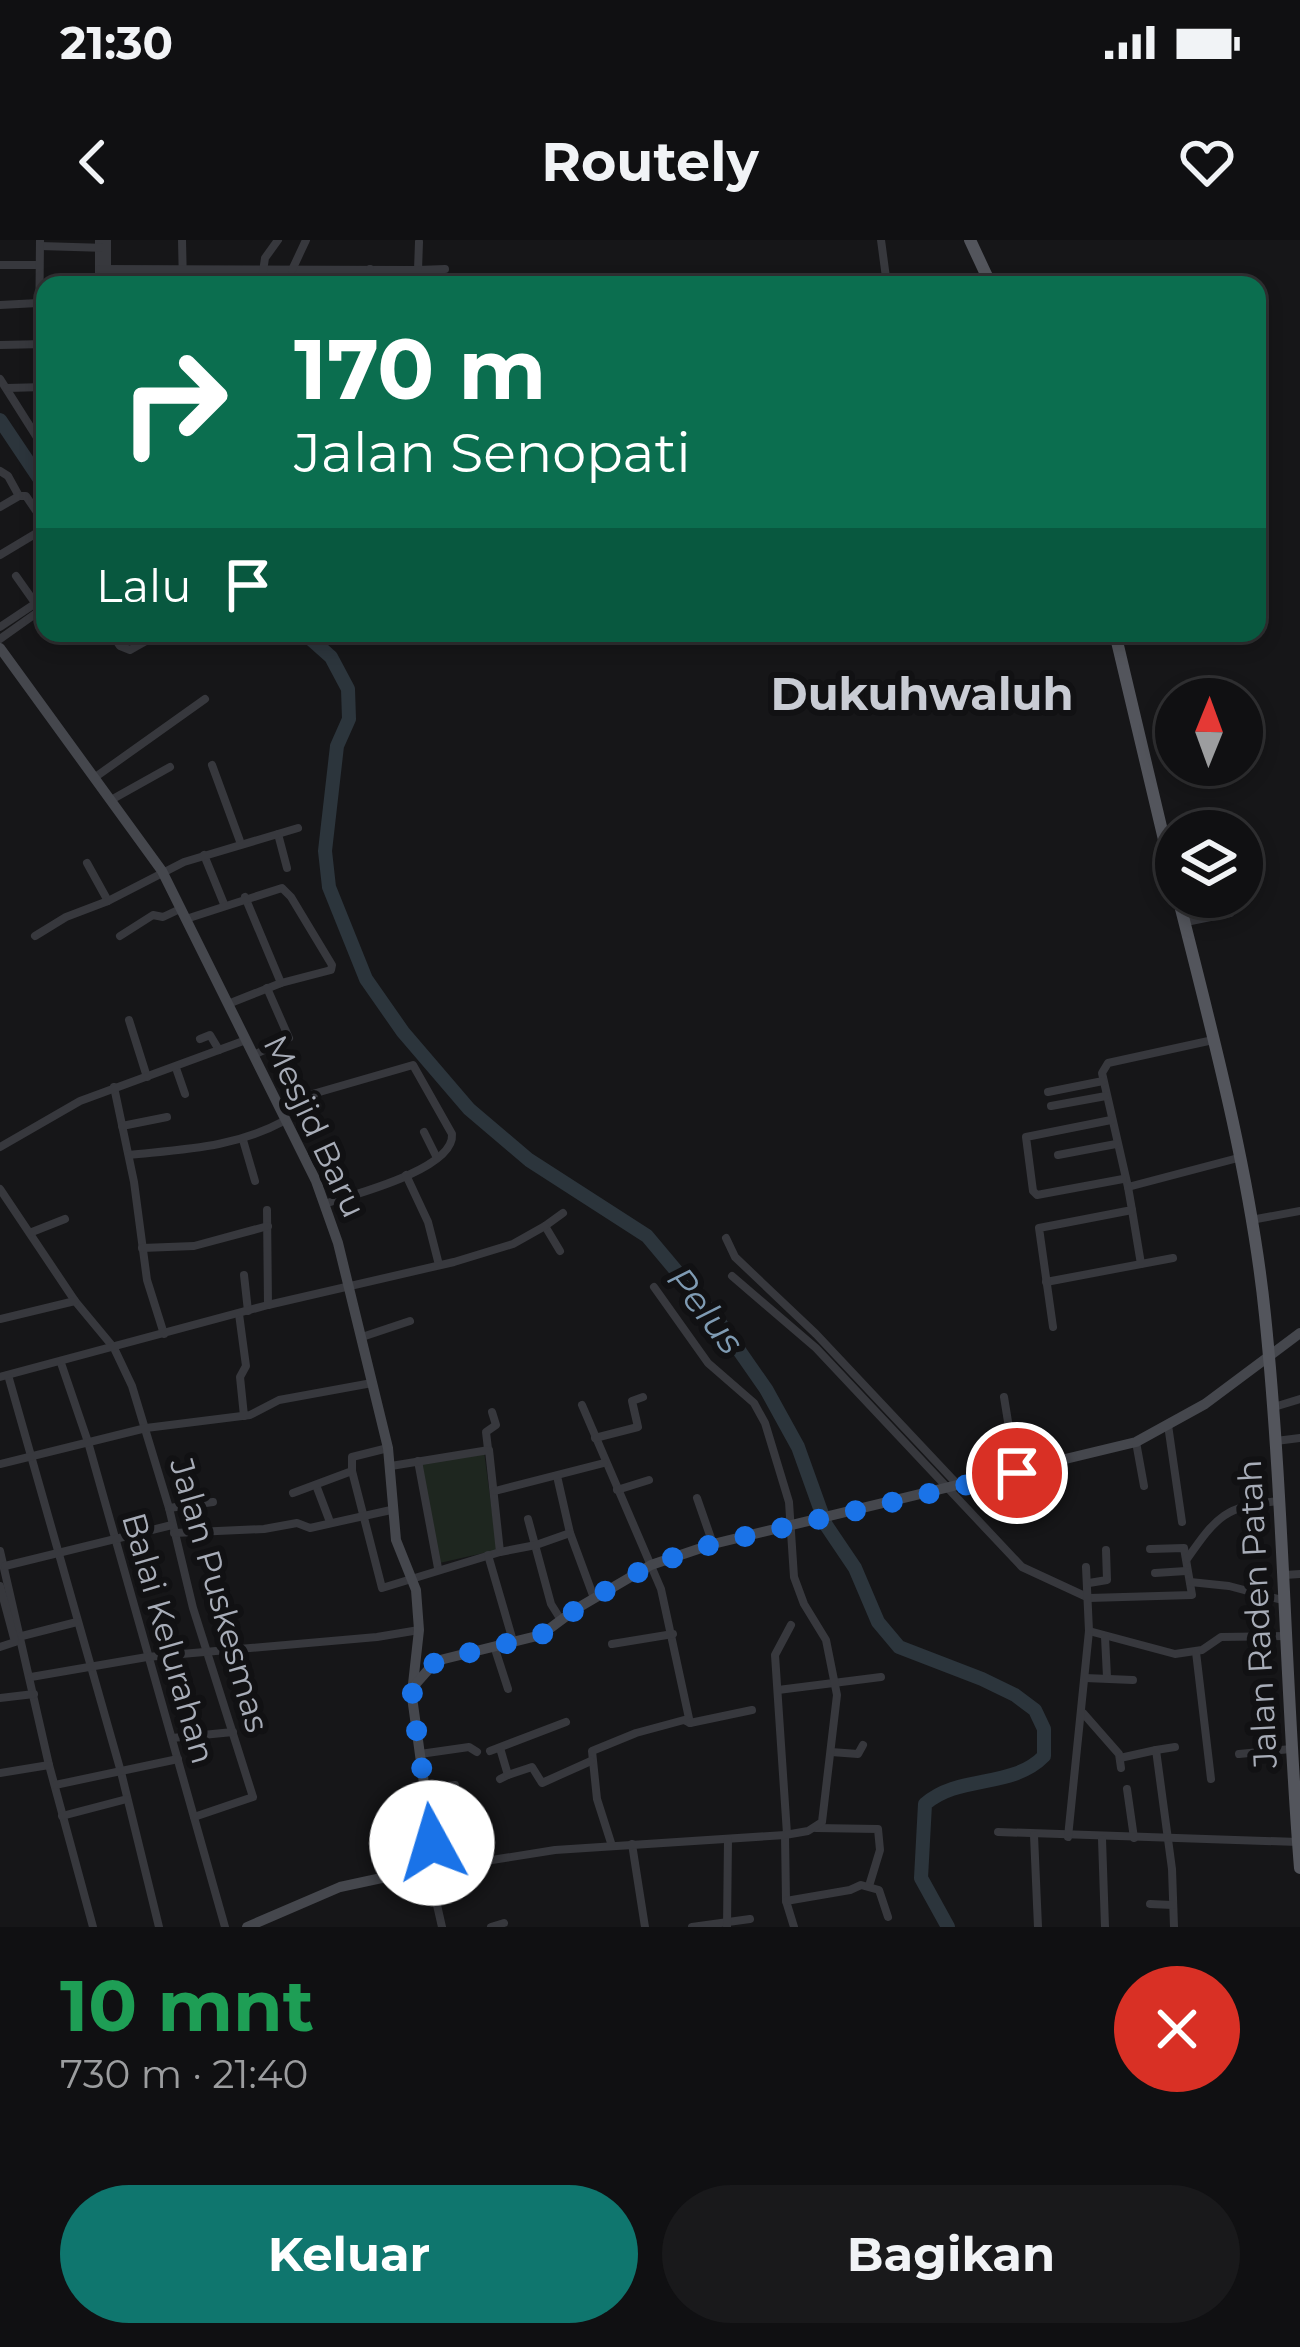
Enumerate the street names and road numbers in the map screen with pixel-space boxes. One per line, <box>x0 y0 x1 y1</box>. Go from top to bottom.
street label: Mesjid Baru <box>255 1029 375 1223</box>
street label: Jalan Puskesmas <box>162 1453 278 1737</box>
street label: Jalan Raden Patah <box>1229 1459 1285 1770</box>
street label: Balai Kelurahan <box>114 1508 224 1768</box>

